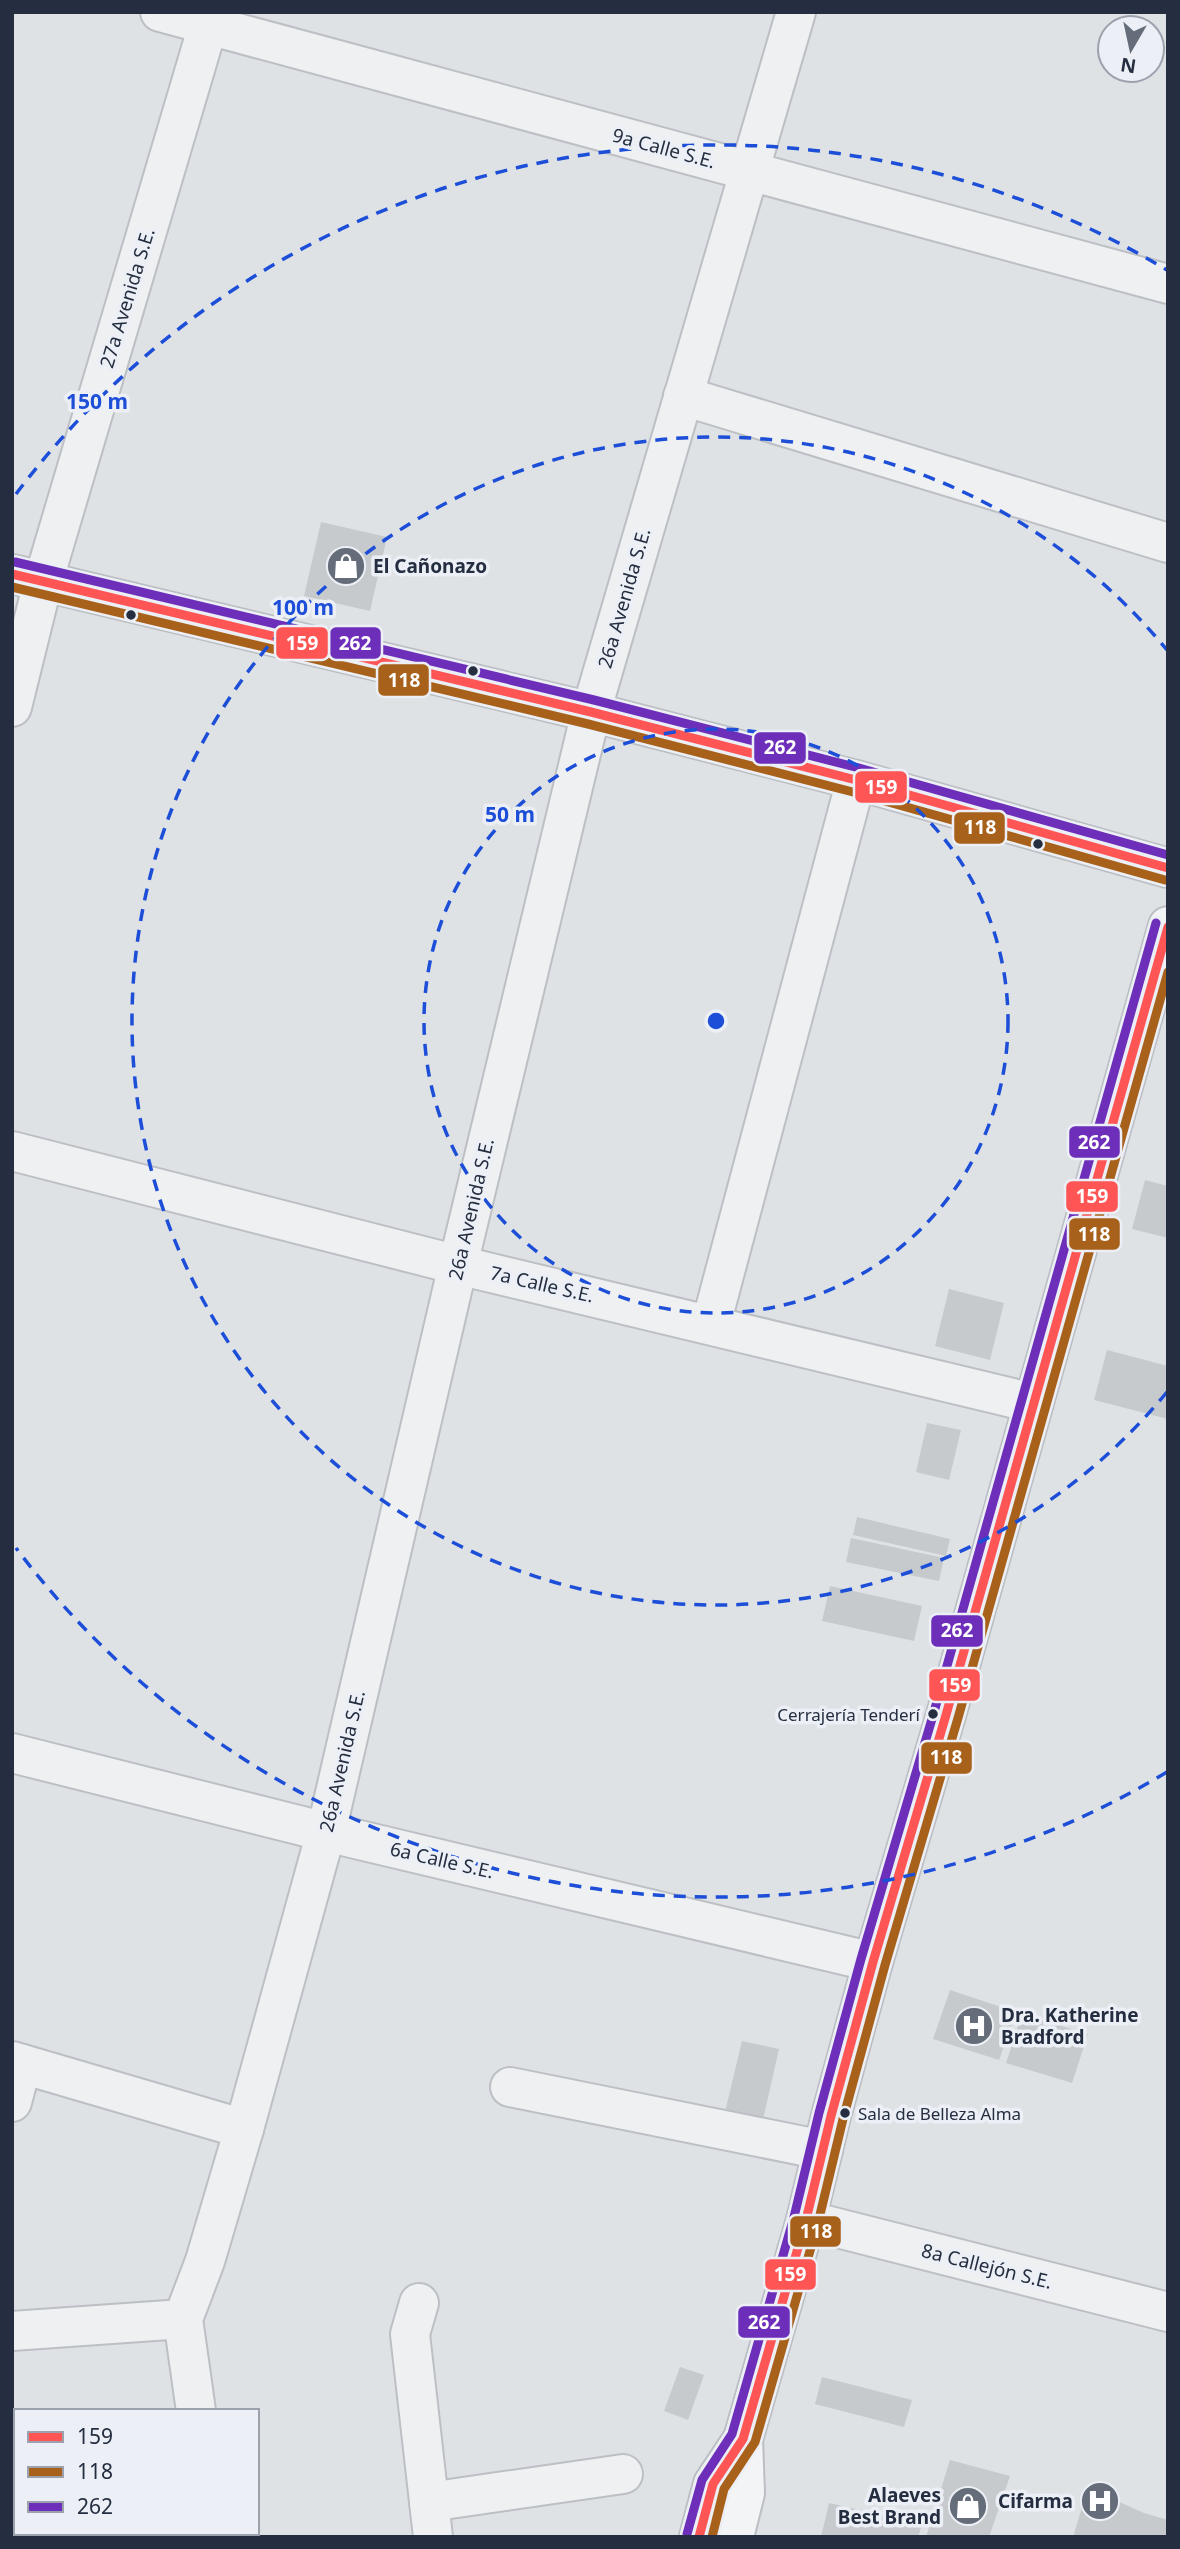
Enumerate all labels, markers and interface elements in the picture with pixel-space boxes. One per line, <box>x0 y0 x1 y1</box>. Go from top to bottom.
north arrow <box>1096 14 1166 84</box>
text: N <box>1119 52 1138 80</box>
street label: 9a Calle S.E. <box>610 122 718 174</box>
street label: 27a Avenida S.E. <box>93 225 161 371</box>
text: 150 m <box>66 387 128 415</box>
street label: 26a Avenida S.E. <box>592 525 656 671</box>
shop icon: El Cañonazo <box>325 545 367 587</box>
place label: El Cañonazo <box>373 553 487 579</box>
text: 100 m <box>272 593 334 621</box>
unlabelled marker <box>124 608 138 622</box>
line badge: 159 <box>275 626 329 660</box>
line badge: 262 <box>329 626 382 660</box>
text: 159 <box>286 630 318 656</box>
text: 262 <box>339 630 371 656</box>
line badge: 118 <box>377 663 430 697</box>
unlabelled marker <box>466 664 480 678</box>
text: 118 <box>388 667 420 693</box>
line badge: 262 <box>753 731 807 765</box>
text: 262 <box>764 734 796 760</box>
line badge: 159 <box>854 770 908 804</box>
text: 159 <box>865 774 897 800</box>
text: 50 m <box>485 800 535 828</box>
line badge: 118 <box>953 811 1006 845</box>
text: 118 <box>964 814 996 840</box>
unlabelled marker <box>1031 837 1045 851</box>
centre of rings <box>704 1009 728 1033</box>
line badge: 262 <box>1068 1125 1121 1159</box>
text: 262 <box>1078 1129 1110 1155</box>
street label: 26a Avenida S.E. <box>442 1135 500 1283</box>
line badge: 159 <box>1065 1180 1119 1213</box>
text: 159 <box>1076 1183 1108 1209</box>
line badge: 118 <box>1068 1217 1121 1251</box>
text: 118 <box>1078 1221 1110 1247</box>
street label: 7a Calle S.E. <box>488 1259 596 1309</box>
line badge: 262 <box>930 1614 984 1648</box>
text: 262 <box>941 1617 973 1643</box>
line badge: 159 <box>928 1668 981 1702</box>
text: 159 <box>939 1672 971 1698</box>
street label: 26a Avenida S.E. <box>313 1687 371 1835</box>
place label: Cerrajería Tenderí <box>777 1703 921 1726</box>
marker: Cerrajería Tenderí <box>926 1707 940 1721</box>
line badge: 118 <box>920 1741 973 1775</box>
text: 118 <box>930 1744 962 1770</box>
street label: 6a Calle S.E. <box>388 1835 496 1885</box>
place label: Dra. Katherine Bradford <box>1001 2002 1139 2050</box>
hospital icon: Dra. Katherine Bradford <box>953 2005 995 2047</box>
place label: Sala de Belleza Alma <box>858 2102 1021 2125</box>
marker: Sala de Belleza Alma <box>838 2106 852 2120</box>
line badge: 118 <box>789 2215 842 2248</box>
text: 118 <box>800 2218 832 2244</box>
street label: 8a Callejón S.E. <box>919 2237 1055 2295</box>
line badge: 159 <box>764 2258 817 2291</box>
text: 159 <box>774 2261 806 2287</box>
line badge: 262 <box>737 2305 791 2339</box>
text: 262 <box>748 2309 780 2335</box>
legend <box>14 2409 259 2535</box>
text: 159 <box>77 2422 113 2450</box>
text: 118 <box>77 2457 113 2485</box>
hospital icon: Cifarma <box>1079 2480 1121 2522</box>
place label: Alaeves Best Brand <box>838 2482 941 2530</box>
shop icon: Alaeves Best Brand <box>947 2485 989 2527</box>
place label: Cifarma <box>998 2488 1073 2514</box>
text: 262 <box>77 2492 113 2520</box>

